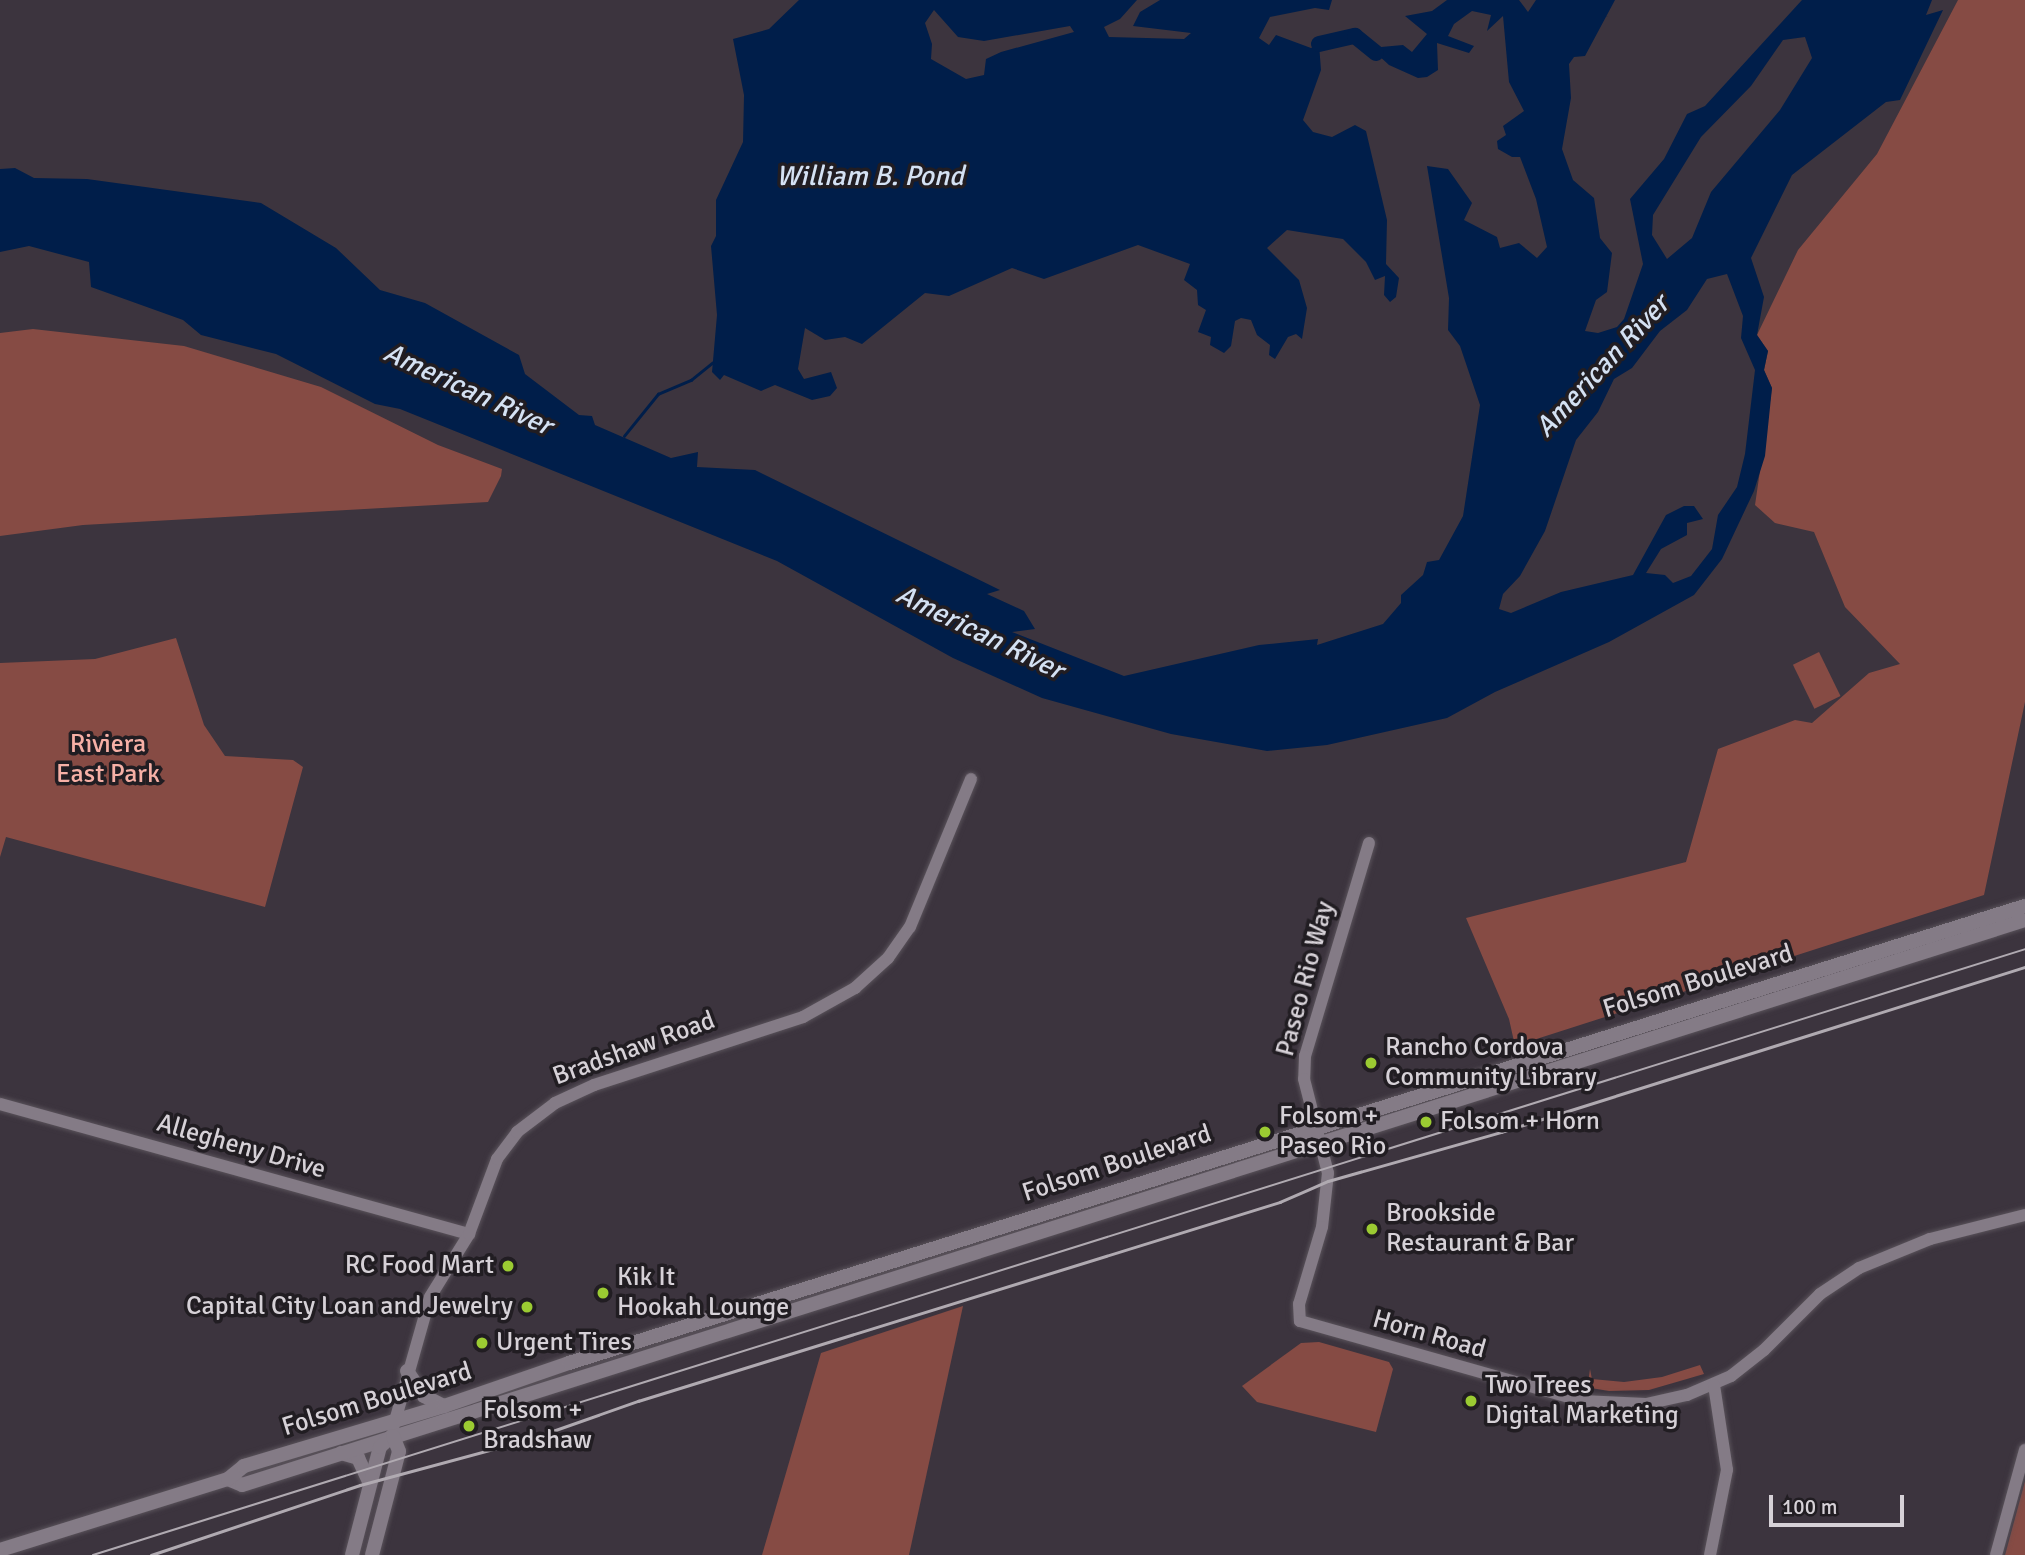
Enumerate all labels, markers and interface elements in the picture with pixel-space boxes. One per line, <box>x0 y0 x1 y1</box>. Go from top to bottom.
water label: William B. Pond <box>776 159 964 193</box>
water label: American River <box>1528 288 1676 444</box>
water label: American River <box>379 335 557 443</box>
water label: American River <box>891 577 1069 687</box>
park label: Riviera East Park <box>56 729 160 790</box>
street label: Paseo Rio Way <box>1270 898 1342 1060</box>
street label: Folsom Boulevard <box>1599 938 1797 1026</box>
street label: Bradshaw Road <box>549 1005 719 1093</box>
place label: Rancho Cordova Community Library <box>1385 1032 1597 1094</box>
marker: Rancho Cordova Community Library <box>1363 1055 1379 1071</box>
place label: Folsom + Paseo Rio <box>1279 1101 1386 1162</box>
place label: Folsom + Horn <box>1440 1106 1600 1138</box>
street label: Allegheny Drive <box>153 1108 329 1186</box>
marker: Folsom + Horn <box>1418 1114 1434 1130</box>
street label: Folsom Boulevard <box>1019 1119 1215 1209</box>
marker: Folsom + Paseo Rio <box>1257 1124 1273 1140</box>
place label: Brookside Restaurant & Bar <box>1386 1198 1574 1260</box>
marker: Brookside Restaurant & Bar <box>1364 1221 1380 1237</box>
place label: RC Food Mart <box>345 1250 494 1282</box>
marker: RC Food Mart <box>500 1258 516 1274</box>
place label: Kik It Hookah Lounge <box>617 1262 789 1324</box>
marker: Kik It Hookah Lounge <box>595 1285 611 1301</box>
place label: Capital City Loan and Jewelry <box>186 1291 513 1323</box>
marker: Capital City Loan and Jewelry <box>519 1299 535 1315</box>
street label: Horn Road <box>1369 1304 1489 1366</box>
place label: Urgent Tires <box>496 1327 632 1359</box>
marker: Urgent Tires <box>474 1335 490 1351</box>
street label: Folsom Boulevard <box>278 1356 476 1444</box>
place label: Two Trees Digital Marketing <box>1485 1370 1679 1432</box>
marker: Two Trees Digital Marketing <box>1463 1393 1479 1409</box>
place label: Folsom + Bradshaw <box>483 1395 592 1456</box>
marker: Folsom + Bradshaw <box>461 1418 477 1434</box>
scale bar <box>1773 1482 1908 1526</box>
text: 100 m <box>1782 1494 1837 1520</box>

